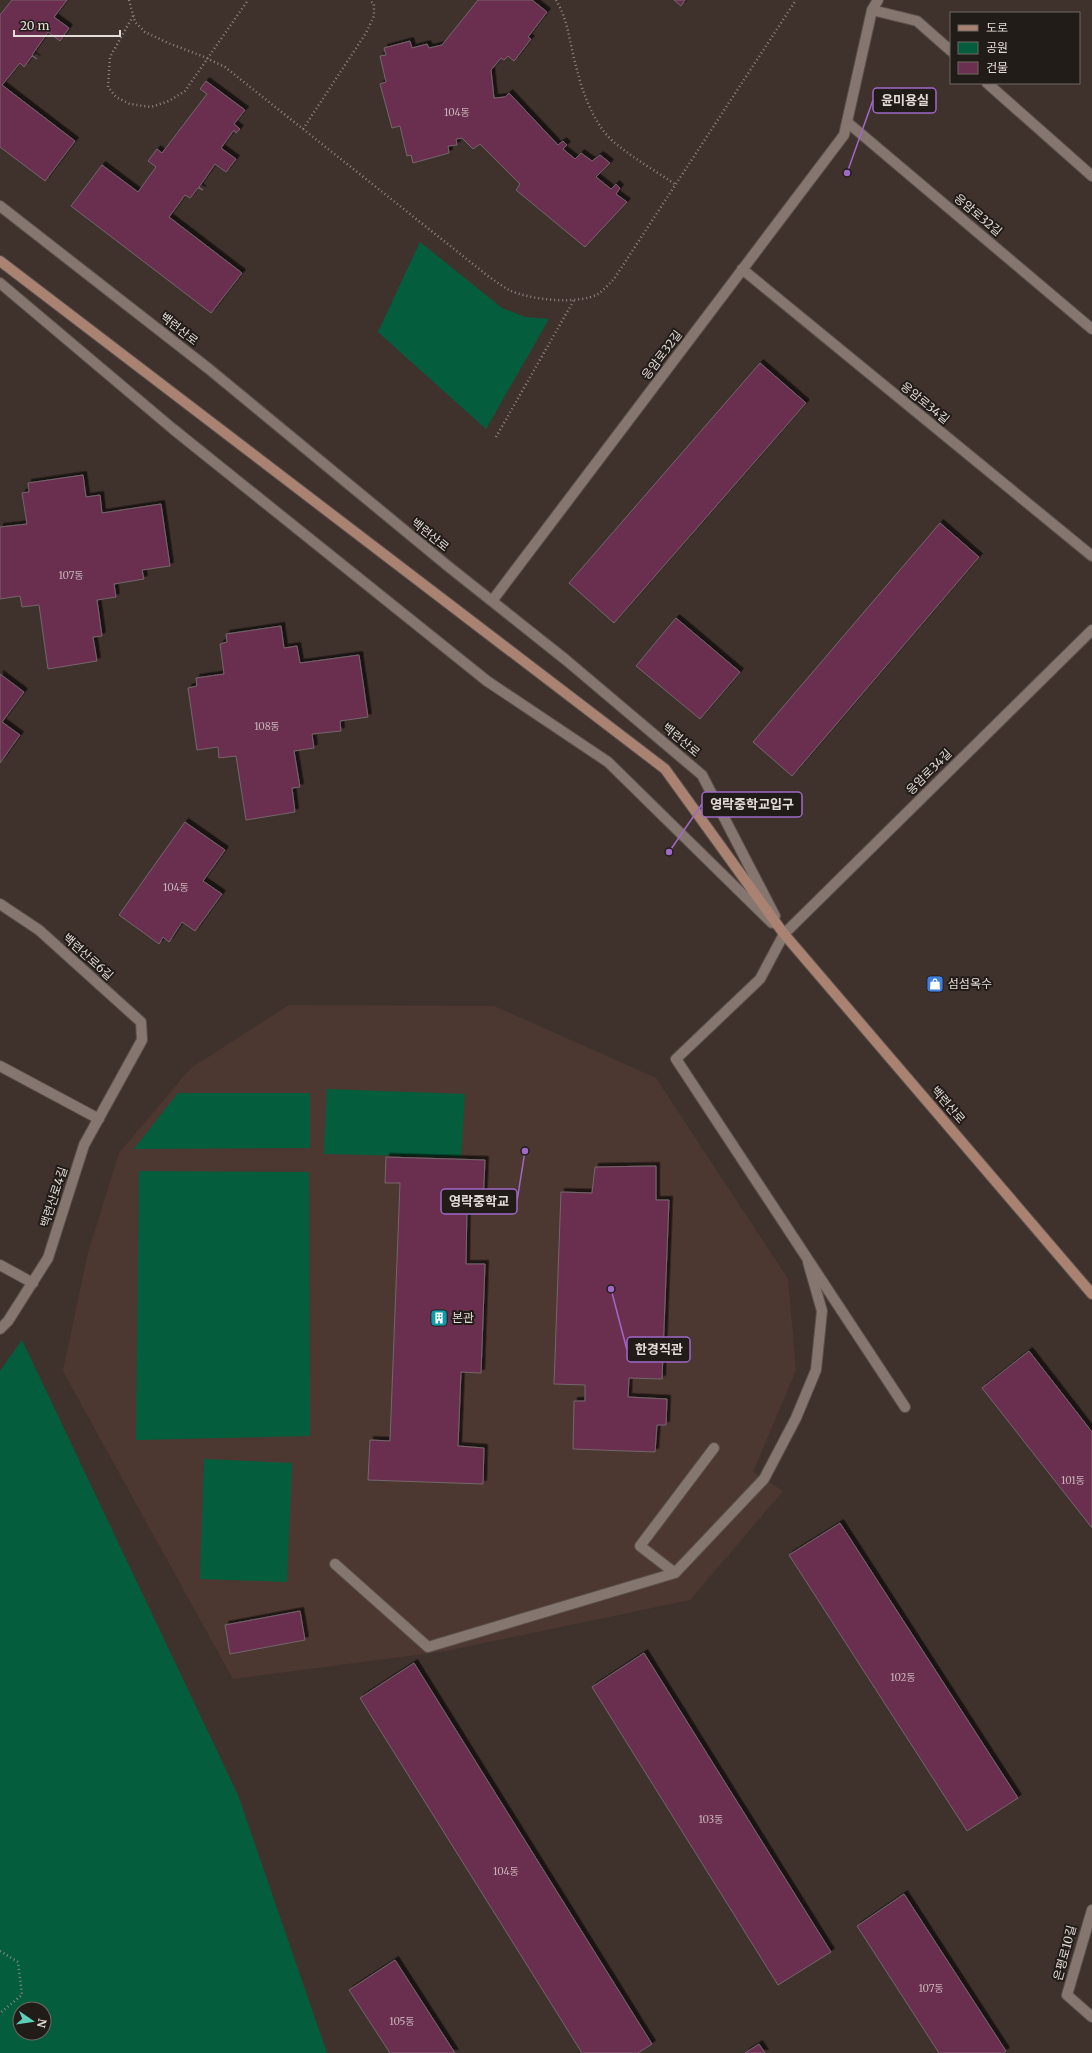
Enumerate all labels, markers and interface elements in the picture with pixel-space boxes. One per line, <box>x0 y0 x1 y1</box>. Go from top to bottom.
scale bar <box>14 12 120 38</box>
legend <box>950 12 1080 84</box>
text: 20 m <box>20 18 49 33</box>
text: 도로 <box>986 20 1008 35</box>
text: 공원 <box>986 40 1008 55</box>
text: 건물 <box>986 60 1008 75</box>
callout: 윤미용실 <box>873 88 936 113</box>
text: 윤미용실 <box>881 92 929 109</box>
house number: 104동 <box>444 106 470 119</box>
street label: 응암로32길 <box>951 190 1005 239</box>
street label: 백련산로 <box>157 309 201 348</box>
street label: 응암로32길 <box>638 327 685 382</box>
street label: 응암로34길 <box>898 378 953 427</box>
street label: 백련산로 <box>408 515 452 554</box>
house number: 107동 <box>58 569 84 582</box>
house number: 108동 <box>254 720 280 733</box>
street label: 백련산로 <box>660 720 703 760</box>
street label: 응암로34길 <box>903 746 955 798</box>
callout: 영락중학교입구 <box>702 792 802 817</box>
text: 영락중학교입구 <box>710 796 794 813</box>
house number: 104동 <box>163 881 189 894</box>
street label: 백련산로6길 <box>60 930 117 983</box>
shop icon: 섬섬옥수 <box>925 974 945 994</box>
place label: 섬섬옥수 <box>948 976 992 991</box>
street label: 백련산로 <box>928 1083 969 1126</box>
street label: 백련산로4길 <box>37 1165 70 1229</box>
callout: 영락중학교 <box>441 1189 517 1214</box>
text: 영락중학교 <box>449 1193 509 1210</box>
building icon: 본관 <box>429 1308 449 1328</box>
place label: 본관 <box>452 1310 474 1325</box>
callout: 한경직관 <box>627 1337 690 1362</box>
text: 한경직관 <box>635 1341 683 1358</box>
house number: 101동 <box>1061 1474 1085 1487</box>
house number: 102동 <box>890 1671 916 1684</box>
house number: 103동 <box>698 1813 724 1826</box>
house number: 104동 <box>493 1865 519 1878</box>
street label: 은평로10길 <box>1050 1923 1079 1982</box>
house number: 107동 <box>918 1982 944 1995</box>
north arrow <box>12 2001 52 2041</box>
house number: 105동 <box>389 2015 415 2028</box>
text: N <box>34 2017 50 2029</box>

